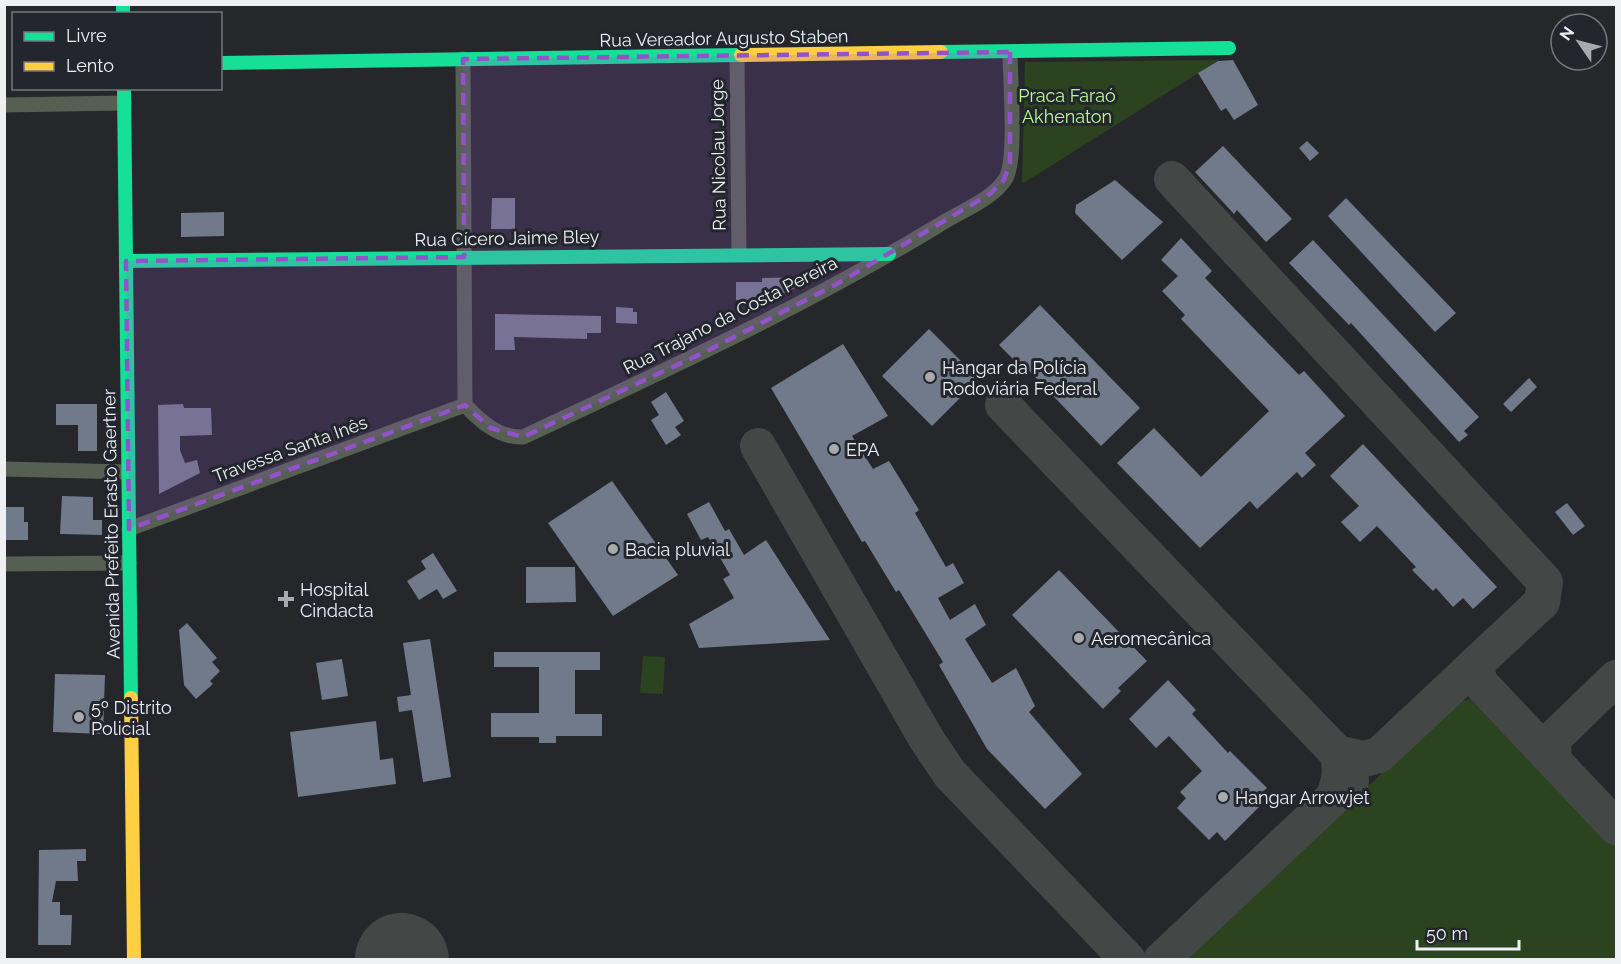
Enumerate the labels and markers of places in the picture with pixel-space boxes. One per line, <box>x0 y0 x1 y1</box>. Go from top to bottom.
place label: Hangar da Polícia Rodoviária Federal <box>942 357 1097 399</box>
marker: Hangar da Polícia Rodoviária Federal <box>923 370 937 384</box>
place label: EPA <box>846 439 879 460</box>
marker: EPA <box>827 442 841 456</box>
place label: Bacia pluvial <box>625 539 730 560</box>
marker: Bacia pluvial <box>606 542 620 556</box>
place label: Hospital Cindacta <box>300 579 374 621</box>
marker: Hospital Cindacta <box>277 590 295 608</box>
place label: Aeromecânica <box>1091 628 1211 649</box>
marker: Aeromecânica <box>1072 631 1086 645</box>
place label: 5º Distrito Policial <box>91 697 172 739</box>
marker: 5º Distrito Policial <box>72 710 86 724</box>
place label: Hangar Arrowjet <box>1235 787 1369 808</box>
marker: Hangar Arrowjet <box>1216 790 1230 804</box>

